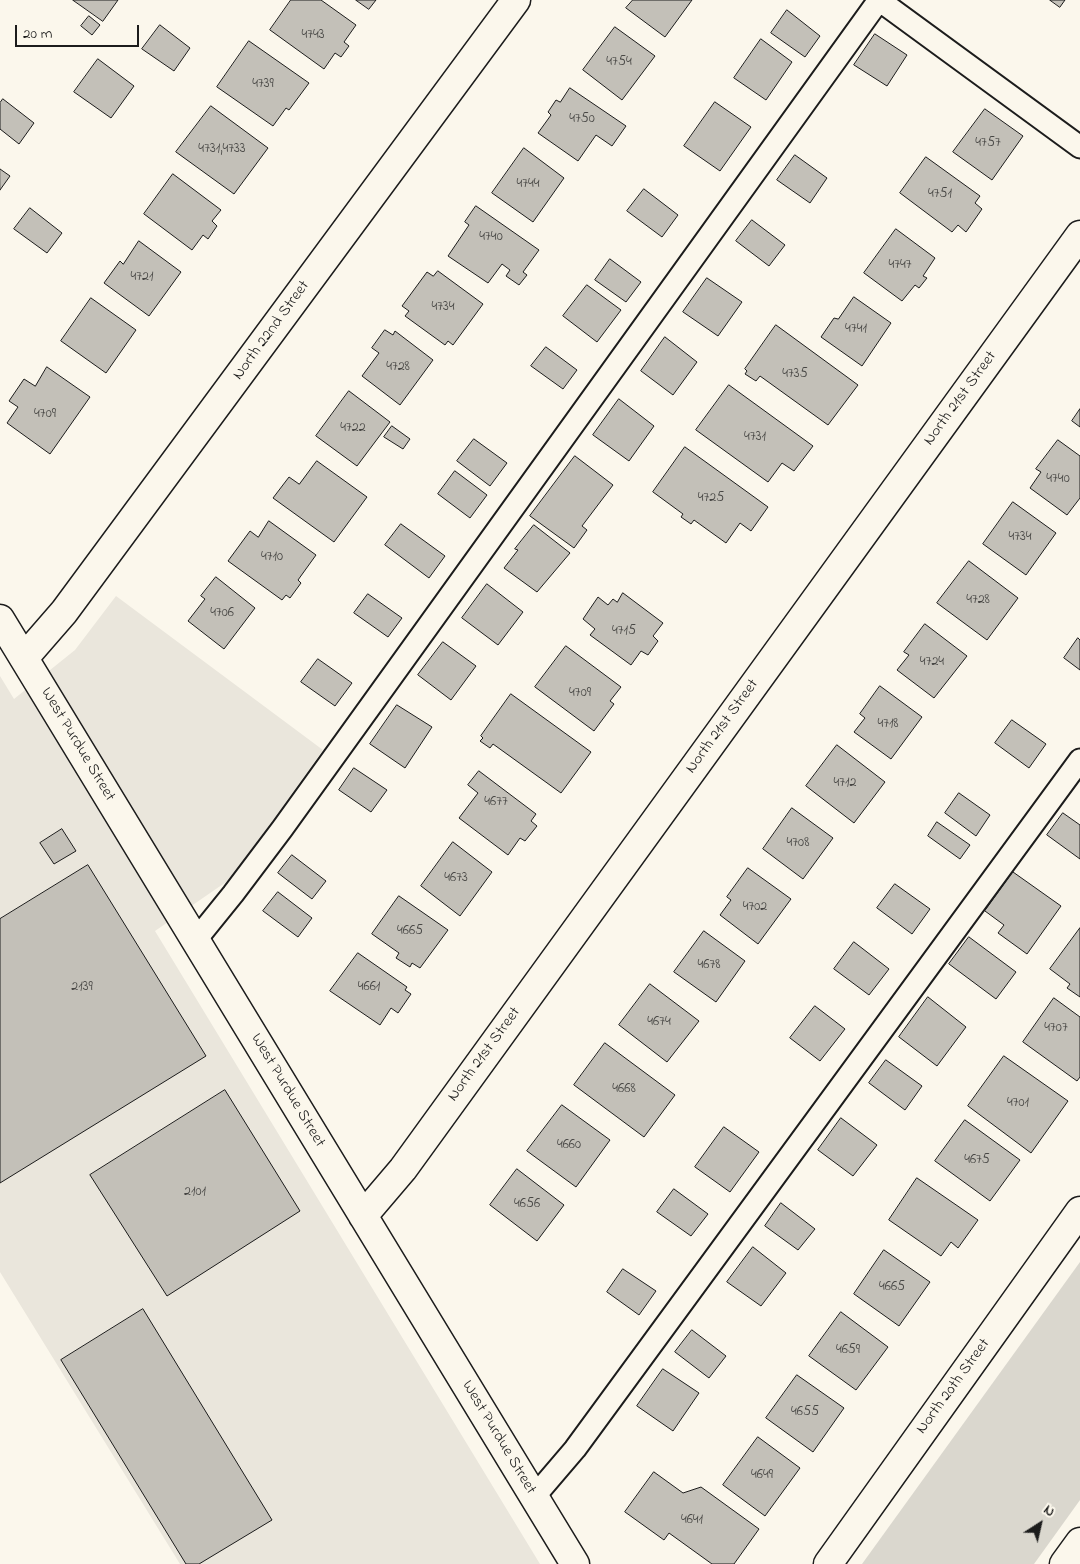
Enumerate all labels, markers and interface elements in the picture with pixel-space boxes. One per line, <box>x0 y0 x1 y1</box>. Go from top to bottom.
scale bar <box>18 15 141 47</box>
text: 20 m <box>23 23 52 45</box>
house number: 4743 <box>301 28 325 44</box>
house number: 4754 <box>606 55 632 71</box>
house number: 4739 <box>252 77 274 93</box>
house number: 4750 <box>569 112 595 128</box>
house number: 4757 <box>975 136 1001 152</box>
house number: 4731,4733 <box>198 142 246 158</box>
house number: 4744 <box>516 177 540 193</box>
house number: 4751 <box>928 187 952 203</box>
house number: 4740 <box>479 230 503 246</box>
house number: 4747 <box>888 258 912 274</box>
house number: 4721 <box>131 270 153 286</box>
street label: North 22nd Street <box>230 278 314 384</box>
house number: 4734 <box>431 300 455 316</box>
house number: 4741 <box>845 322 867 338</box>
street label: North 21st Street <box>920 348 1002 450</box>
house number: 4728 <box>386 360 410 376</box>
house number: 4735 <box>782 367 808 383</box>
house number: 4709 <box>34 407 56 423</box>
house number: 4722 <box>340 421 366 437</box>
house number: 4731 <box>744 430 766 446</box>
house number: 4740 <box>1046 472 1070 488</box>
house number: 4725 <box>698 491 724 507</box>
house number: 4734 <box>1008 530 1032 546</box>
house number: 4710 <box>261 550 283 566</box>
house number: 4728 <box>966 593 990 609</box>
house number: 4706 <box>210 606 234 622</box>
house number: 4715 <box>612 624 636 640</box>
house number: 4724 <box>920 655 944 671</box>
street label: North 21st Street <box>682 676 764 778</box>
street label: West Purdue Street <box>36 685 118 805</box>
house number: 4709 <box>569 686 591 702</box>
house number: 4718 <box>877 717 899 733</box>
house number: 4712 <box>834 776 856 792</box>
house number: 4677 <box>484 795 508 811</box>
house number: 4708 <box>787 836 809 852</box>
house number: 4673 <box>444 871 468 887</box>
house number: 4702 <box>743 900 767 916</box>
house number: 4665 <box>397 924 423 940</box>
house number: 4678 <box>698 958 720 974</box>
house number: 2139 <box>71 980 93 996</box>
house number: 4661 <box>358 980 380 996</box>
street label: North 21st Street <box>444 1004 526 1106</box>
house number: 4674 <box>647 1015 671 1031</box>
house number: 4707 <box>1044 1021 1068 1037</box>
street label: West Purdue Street <box>246 1031 328 1151</box>
house number: 4668 <box>612 1082 636 1098</box>
house number: 4701 <box>1007 1096 1029 1112</box>
house number: 4660 <box>557 1138 581 1154</box>
house number: 4675 <box>964 1153 990 1169</box>
house number: 2101 <box>184 1185 206 1201</box>
house number: 4656 <box>514 1197 540 1213</box>
house number: 4665 <box>879 1280 905 1296</box>
street label: North 20th Street <box>913 1336 995 1438</box>
house number: 4659 <box>836 1343 860 1359</box>
street label: West Purdue Street <box>457 1378 539 1498</box>
house number: 4655 <box>791 1405 819 1421</box>
house number: 4649 <box>751 1468 773 1484</box>
north arrow <box>1015 1499 1065 1549</box>
text: N <box>1039 1500 1059 1523</box>
house number: 4641 <box>681 1513 703 1529</box>

